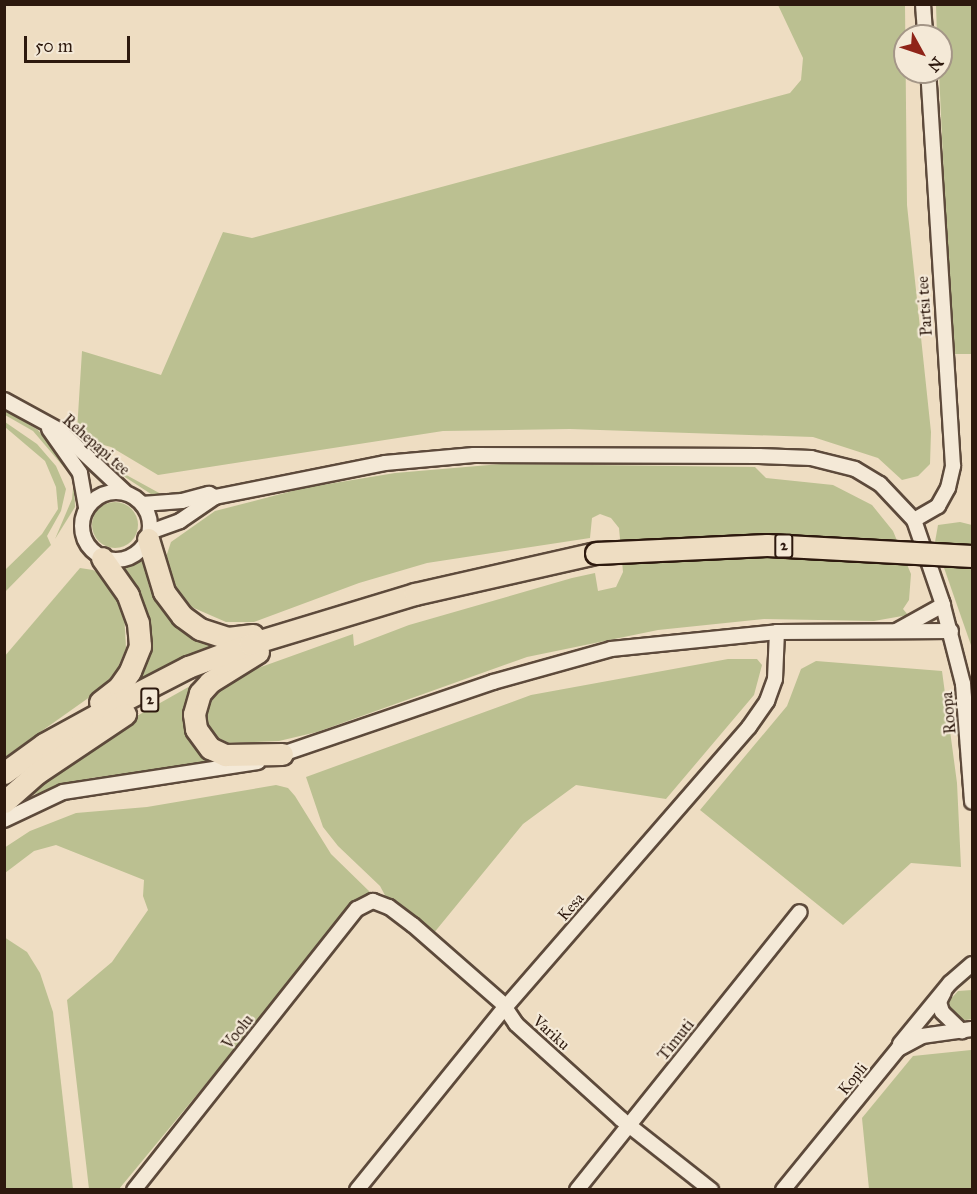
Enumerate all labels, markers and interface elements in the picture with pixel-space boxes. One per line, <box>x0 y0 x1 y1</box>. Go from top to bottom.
scale bar <box>27 24 134 62</box>
north arrow <box>893 24 953 84</box>
text: 50 m <box>35 35 73 57</box>
text: N <box>924 53 947 76</box>
street label: Partsi tee <box>913 275 937 337</box>
street label: Rehepapi tee <box>58 411 134 479</box>
road number: 2 <box>774 534 794 558</box>
road number: 2 <box>140 688 160 712</box>
street label: Roopa <box>938 691 960 735</box>
street label: Kesa <box>554 889 588 925</box>
street label: Voolu <box>218 1011 258 1053</box>
street label: Variku <box>529 1011 573 1055</box>
street label: Timuti <box>654 1016 698 1064</box>
street label: Kopli <box>834 1059 872 1099</box>

